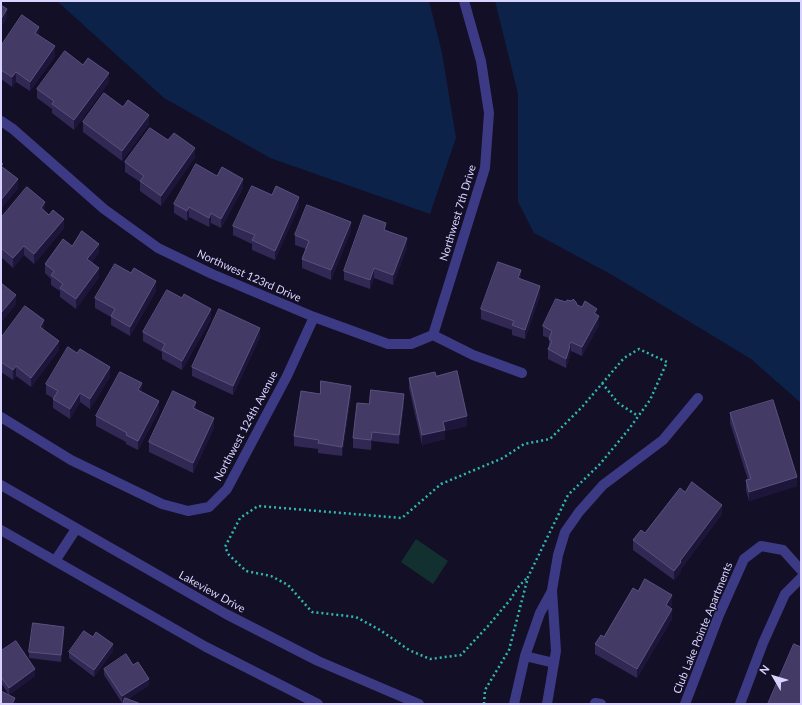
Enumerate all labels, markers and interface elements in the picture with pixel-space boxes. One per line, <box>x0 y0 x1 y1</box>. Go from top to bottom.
street label: Northwest 7th Drive <box>437 163 479 263</box>
street label: Northwest 123rd Drive <box>195 247 303 305</box>
street label: Northwest 124th Avenue <box>211 369 281 483</box>
street label: Club Lake Pointe Apartments <box>671 560 735 696</box>
street label: Lakeview Drive <box>177 568 247 616</box>
north arrow <box>754 657 794 697</box>
text: N <box>756 662 772 677</box>

